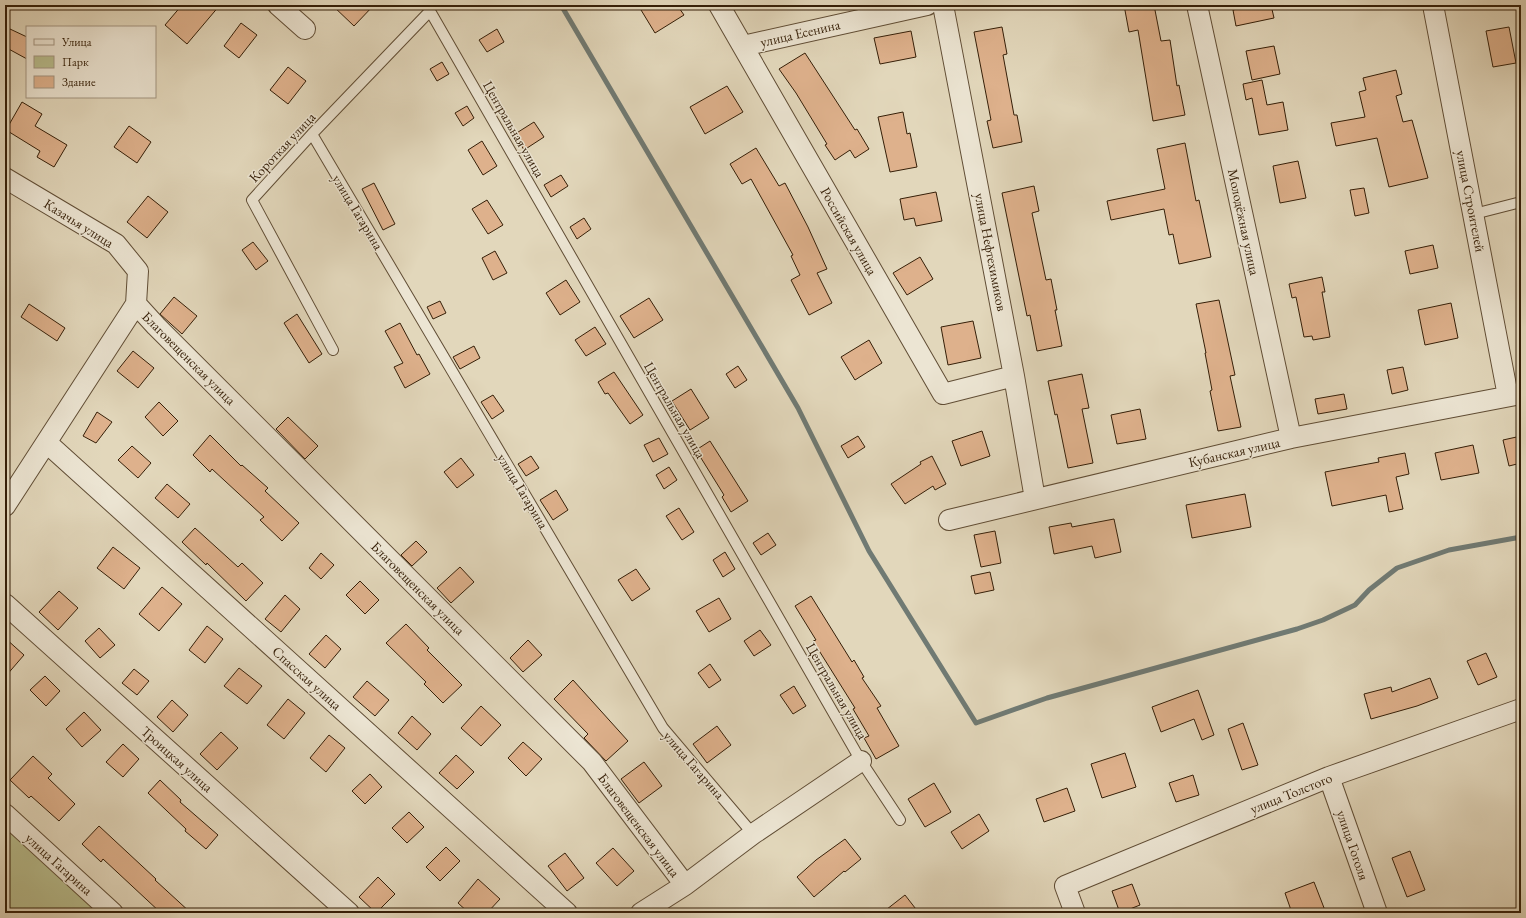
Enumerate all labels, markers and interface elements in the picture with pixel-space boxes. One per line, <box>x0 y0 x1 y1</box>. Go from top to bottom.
street label: улица Есенина <box>758 15 842 51</box>
legend <box>26 26 156 98</box>
text: Улица <box>61 34 92 50</box>
text: Парк <box>62 54 89 70</box>
text: Здание <box>62 74 96 90</box>
street label: Центральная улица <box>479 77 549 181</box>
street label: Короткая улица <box>245 108 319 186</box>
street label: улица Строителей <box>1452 148 1490 254</box>
street label: Молодёжная улица <box>1224 167 1264 277</box>
street label: улица Гагарина <box>328 171 388 253</box>
street label: Российская улица <box>816 184 882 279</box>
street label: улица Нефтехимиков <box>971 191 1011 313</box>
street label: Казачья улица <box>41 194 118 252</box>
street label: Благовещенская улица <box>138 307 240 409</box>
street label: Центральная улица <box>640 358 710 462</box>
street label: Кубанская улица <box>1186 433 1282 471</box>
street label: улица Гагарина <box>493 450 553 532</box>
street label: Благовещенская улица <box>367 537 469 639</box>
street label: Центральная улица <box>802 639 872 743</box>
street label: Спасская улица <box>269 642 346 714</box>
street label: Троицкая улица <box>137 722 217 796</box>
street label: улица Гагарина <box>659 727 729 803</box>
street label: улица Толстого <box>1247 768 1335 818</box>
street label: Благовещенская улица <box>594 769 684 881</box>
street label: улица Гоголя <box>1333 808 1373 882</box>
street label: улица Гагарина <box>21 829 97 899</box>

